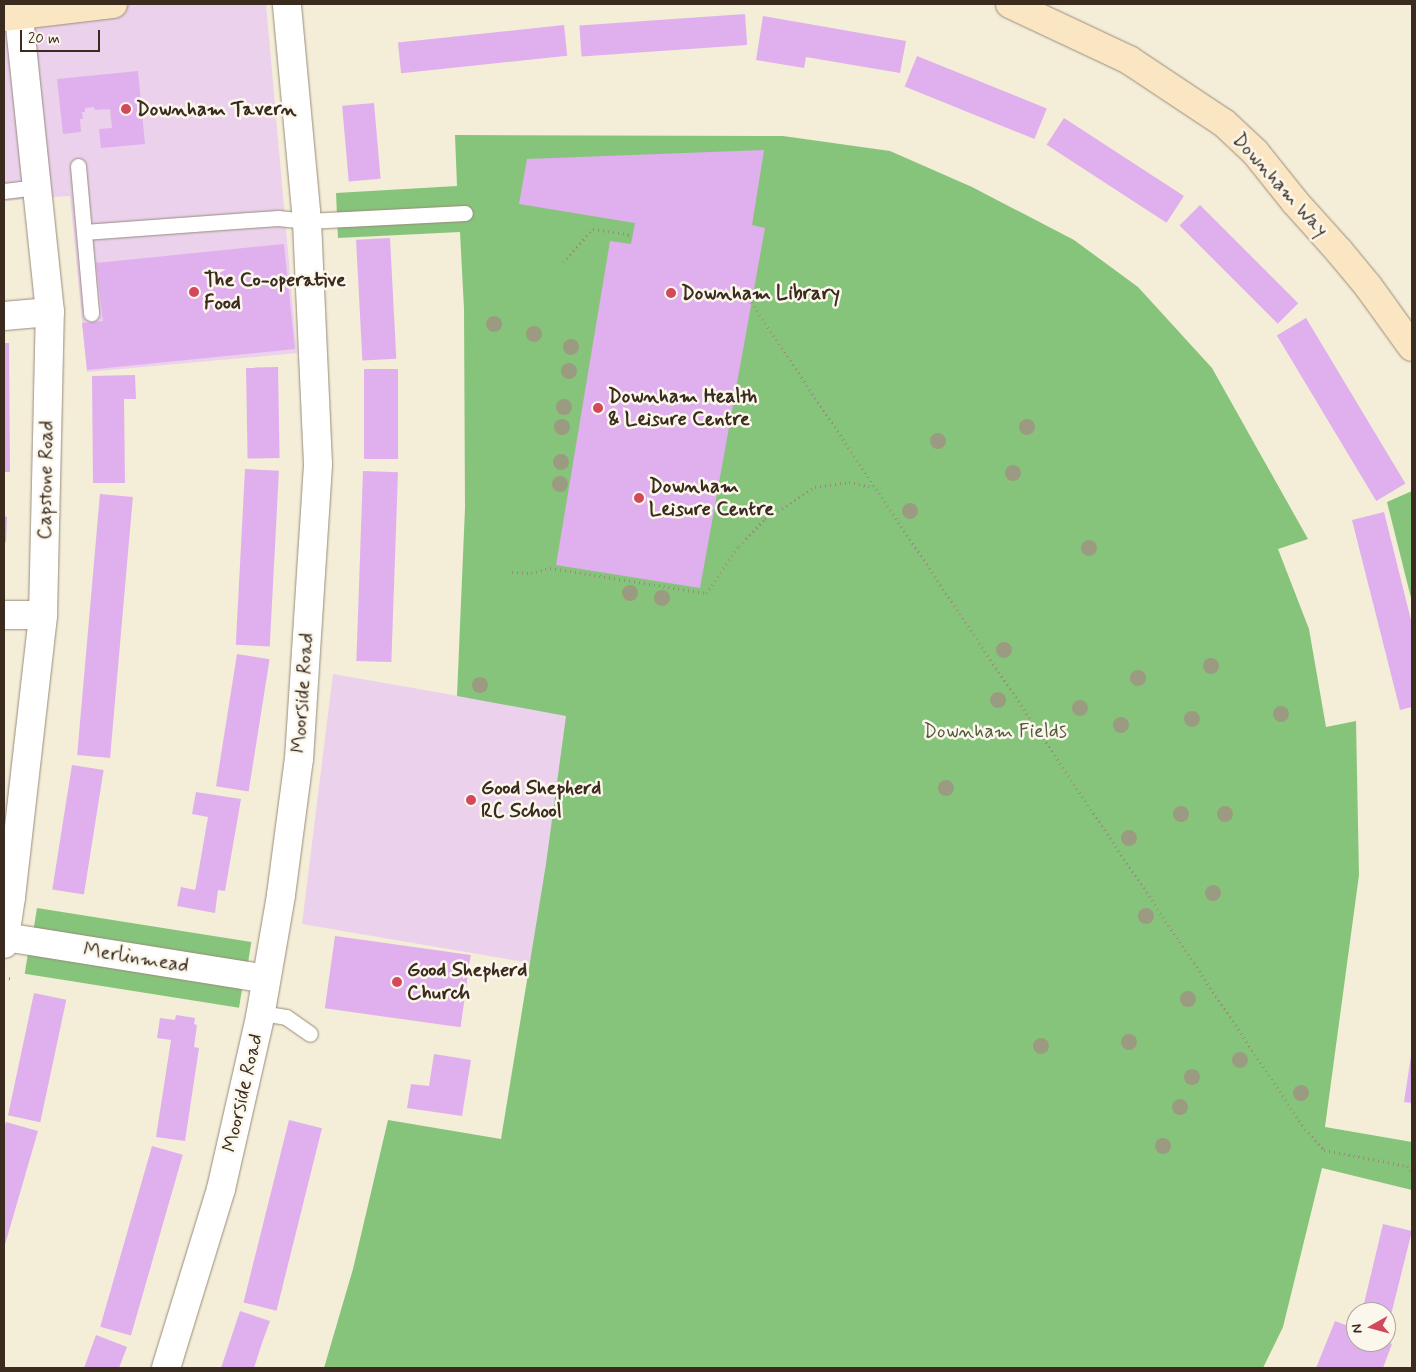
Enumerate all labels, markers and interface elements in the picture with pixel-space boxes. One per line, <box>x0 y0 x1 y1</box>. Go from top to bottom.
scale bar <box>22 20 102 52</box>
text: 20 m <box>28 29 60 49</box>
place label: Downham Tavern <box>136 97 288 121</box>
marker: Downham Tavern <box>120 103 132 115</box>
street label: Downham Way <box>1226 127 1334 243</box>
place label: The Co-operative Food <box>204 268 348 315</box>
place label: Downham Library <box>681 281 842 305</box>
marker: The Co-operative Food <box>188 286 200 298</box>
marker: Downham Library <box>665 287 677 299</box>
place label: Downham Health & Leisure Centre <box>608 384 757 431</box>
marker: Downham Health & Leisure Centre <box>592 402 604 414</box>
street label: Capstone Road <box>33 420 59 540</box>
place label: Downham Leisure Centre <box>649 474 778 521</box>
marker: Downham Leisure Centre <box>633 492 645 504</box>
street label: Moorside Road <box>287 633 319 753</box>
park label: Downham Fields <box>923 719 1067 743</box>
place label: Good Shepherd RC School <box>481 776 602 823</box>
marker: Good Shepherd RC School <box>465 794 477 806</box>
street label: Merlinmead <box>82 938 190 978</box>
place label: Good Shepherd Church <box>407 958 528 1005</box>
marker: Good Shepherd Church <box>391 976 403 988</box>
street label: Moorside Road <box>218 1032 268 1154</box>
north arrow <box>1346 1302 1396 1352</box>
text: N <box>1348 1323 1367 1334</box>

